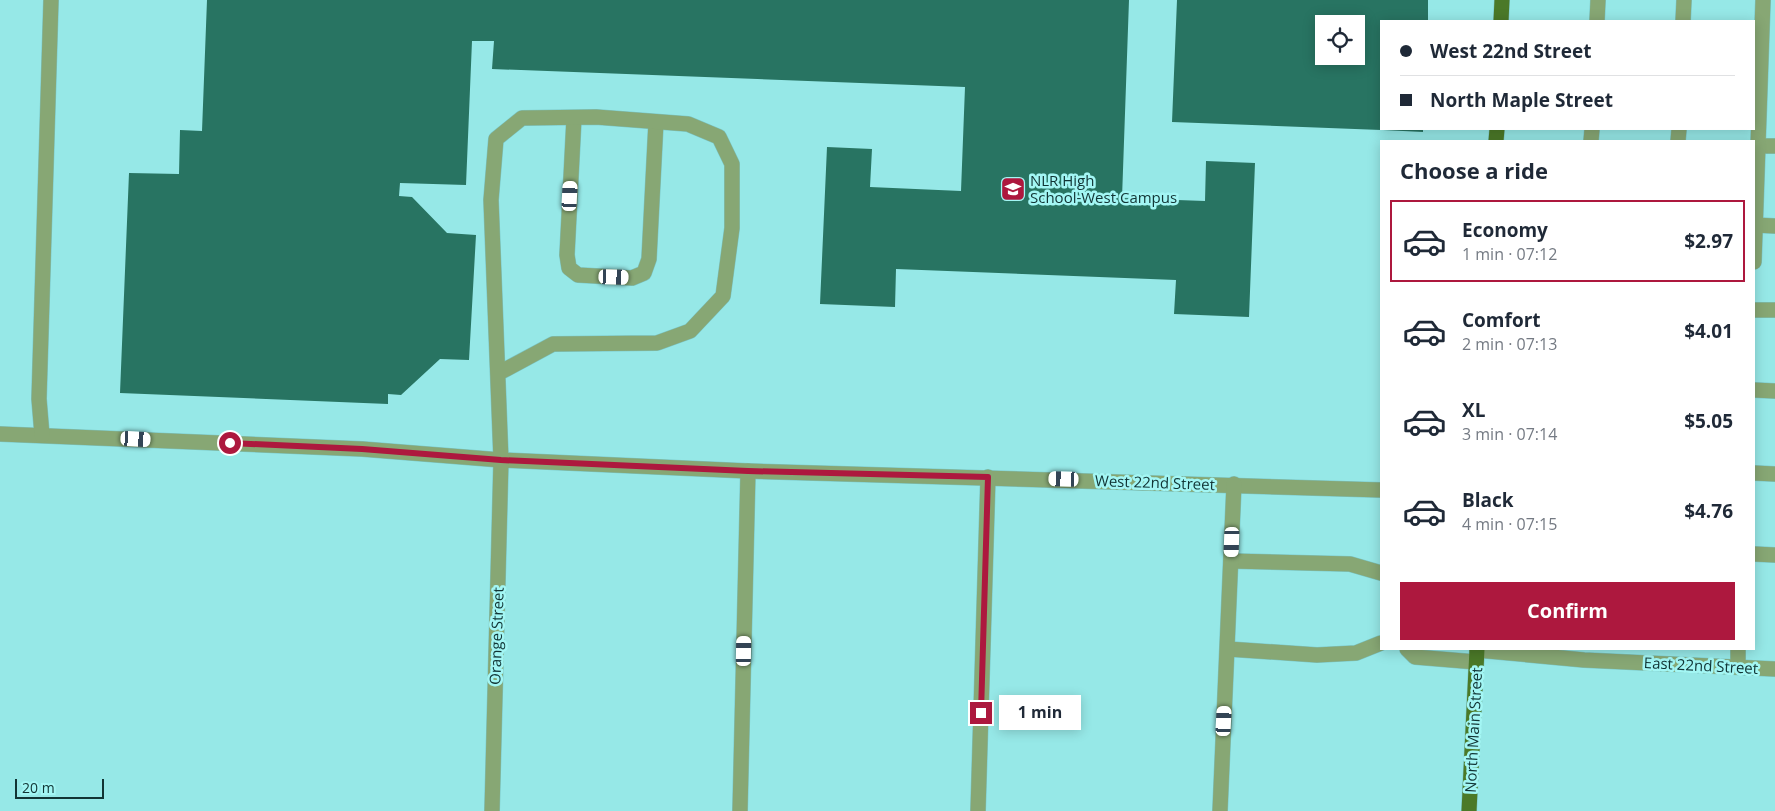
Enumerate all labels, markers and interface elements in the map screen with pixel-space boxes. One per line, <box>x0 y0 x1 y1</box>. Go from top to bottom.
map controls <box>1315 15 1365 65</box>
button: locate <box>1315 15 1365 65</box>
text: West 22nd Street <box>1430 38 1591 64</box>
text: North Maple Street <box>1430 87 1613 113</box>
text: Choose a ride <box>1400 155 1548 185</box>
place label: NLR High School-West Campus <box>1030 170 1177 207</box>
school or university icon: NLR High School-West Campus <box>1000 176 1026 202</box>
car <box>561 181 578 211</box>
text: Economy <box>1462 217 1548 243</box>
icon: car <box>1402 219 1447 264</box>
text: $2.97 <box>1684 228 1733 254</box>
text: 1 min · 07:12 <box>1462 243 1557 265</box>
car <box>598 269 629 285</box>
text: Comfort <box>1462 307 1541 333</box>
icon: car <box>1402 309 1447 354</box>
text: $4.01 <box>1684 318 1733 344</box>
text: 2 min · 07:13 <box>1462 333 1557 355</box>
text: XL <box>1462 397 1485 423</box>
icon: car <box>1402 399 1447 444</box>
text: $5.05 <box>1684 408 1733 434</box>
text: 3 min · 07:14 <box>1462 423 1557 445</box>
car <box>120 431 151 447</box>
route start <box>219 432 241 454</box>
street label: West 22nd Street <box>1095 470 1215 494</box>
car <box>1048 471 1079 487</box>
text: Black <box>1462 487 1514 513</box>
icon: car <box>1402 489 1447 534</box>
text: $4.76 <box>1684 498 1733 524</box>
text: 4 min · 07:15 <box>1462 513 1557 535</box>
car <box>1223 527 1240 557</box>
button: Confirm <box>1400 582 1735 640</box>
street label: Orange Street <box>484 587 508 685</box>
car <box>736 636 751 666</box>
street label: East 22nd Street <box>1643 652 1759 678</box>
street label: North Main Street <box>1460 667 1486 793</box>
callout: 1 min <box>998 696 1081 730</box>
text: 1 min <box>1018 701 1062 723</box>
route end <box>970 702 992 724</box>
car <box>1215 706 1232 736</box>
scale bar <box>15 776 104 799</box>
text: 20 m <box>22 778 55 797</box>

